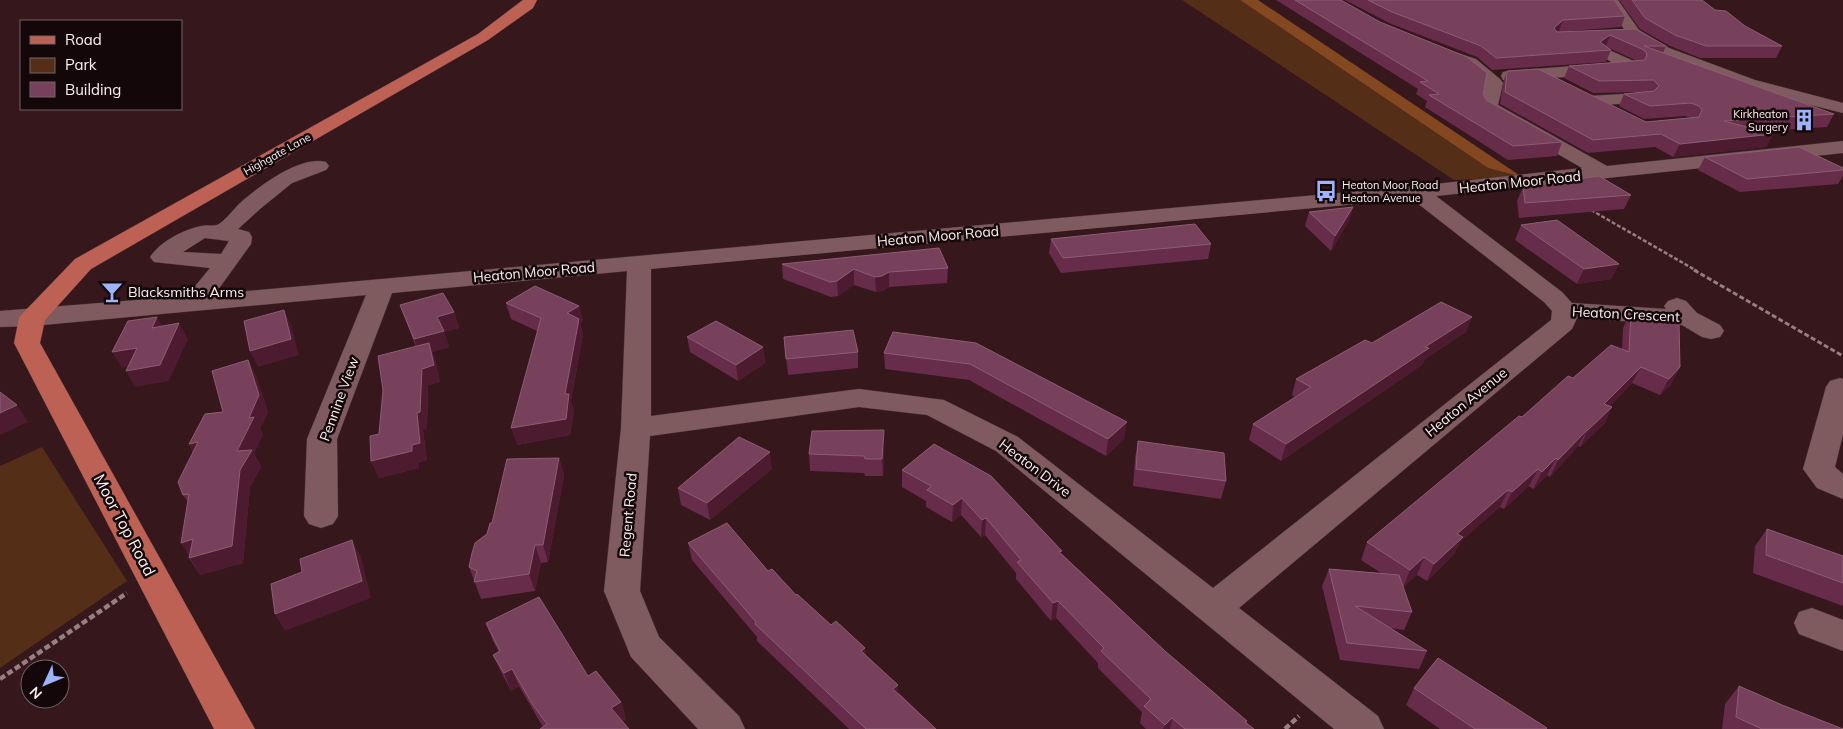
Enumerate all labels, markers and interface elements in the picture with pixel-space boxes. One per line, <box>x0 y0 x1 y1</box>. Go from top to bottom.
legend <box>20 20 182 110</box>
text: Road <box>65 30 102 49</box>
text: Park <box>65 55 97 74</box>
text: Building <box>65 80 121 99</box>
place label: Kirkheaton Surgery <box>1733 107 1788 134</box>
building icon: Kirkheaton Surgery <box>1791 107 1817 133</box>
street label: Highgate Lane <box>241 130 313 178</box>
street label: Heaton Moor Road <box>1458 167 1582 197</box>
bus stop icon: Heaton Moor Road Heaton Avenue <box>1313 178 1339 204</box>
place label: Heaton Moor Road Heaton Avenue <box>1342 178 1438 205</box>
street label: Heaton Moor Road <box>876 222 1000 250</box>
street label: Heaton Moor Road <box>472 258 596 286</box>
bar icon: Blacksmiths Arms <box>99 279 125 305</box>
place label: Blacksmiths Arms <box>128 283 244 301</box>
street label: Heaton Crescent <box>1572 302 1681 326</box>
street label: Pennine View <box>315 354 363 444</box>
street label: Heaton Avenue <box>1421 363 1511 441</box>
street label: Heaton Drive <box>996 435 1074 501</box>
street label: Moor Top Road <box>90 471 160 579</box>
street label: Regent Road <box>615 472 641 558</box>
north arrow <box>20 659 70 709</box>
text: N <box>26 683 46 703</box>

